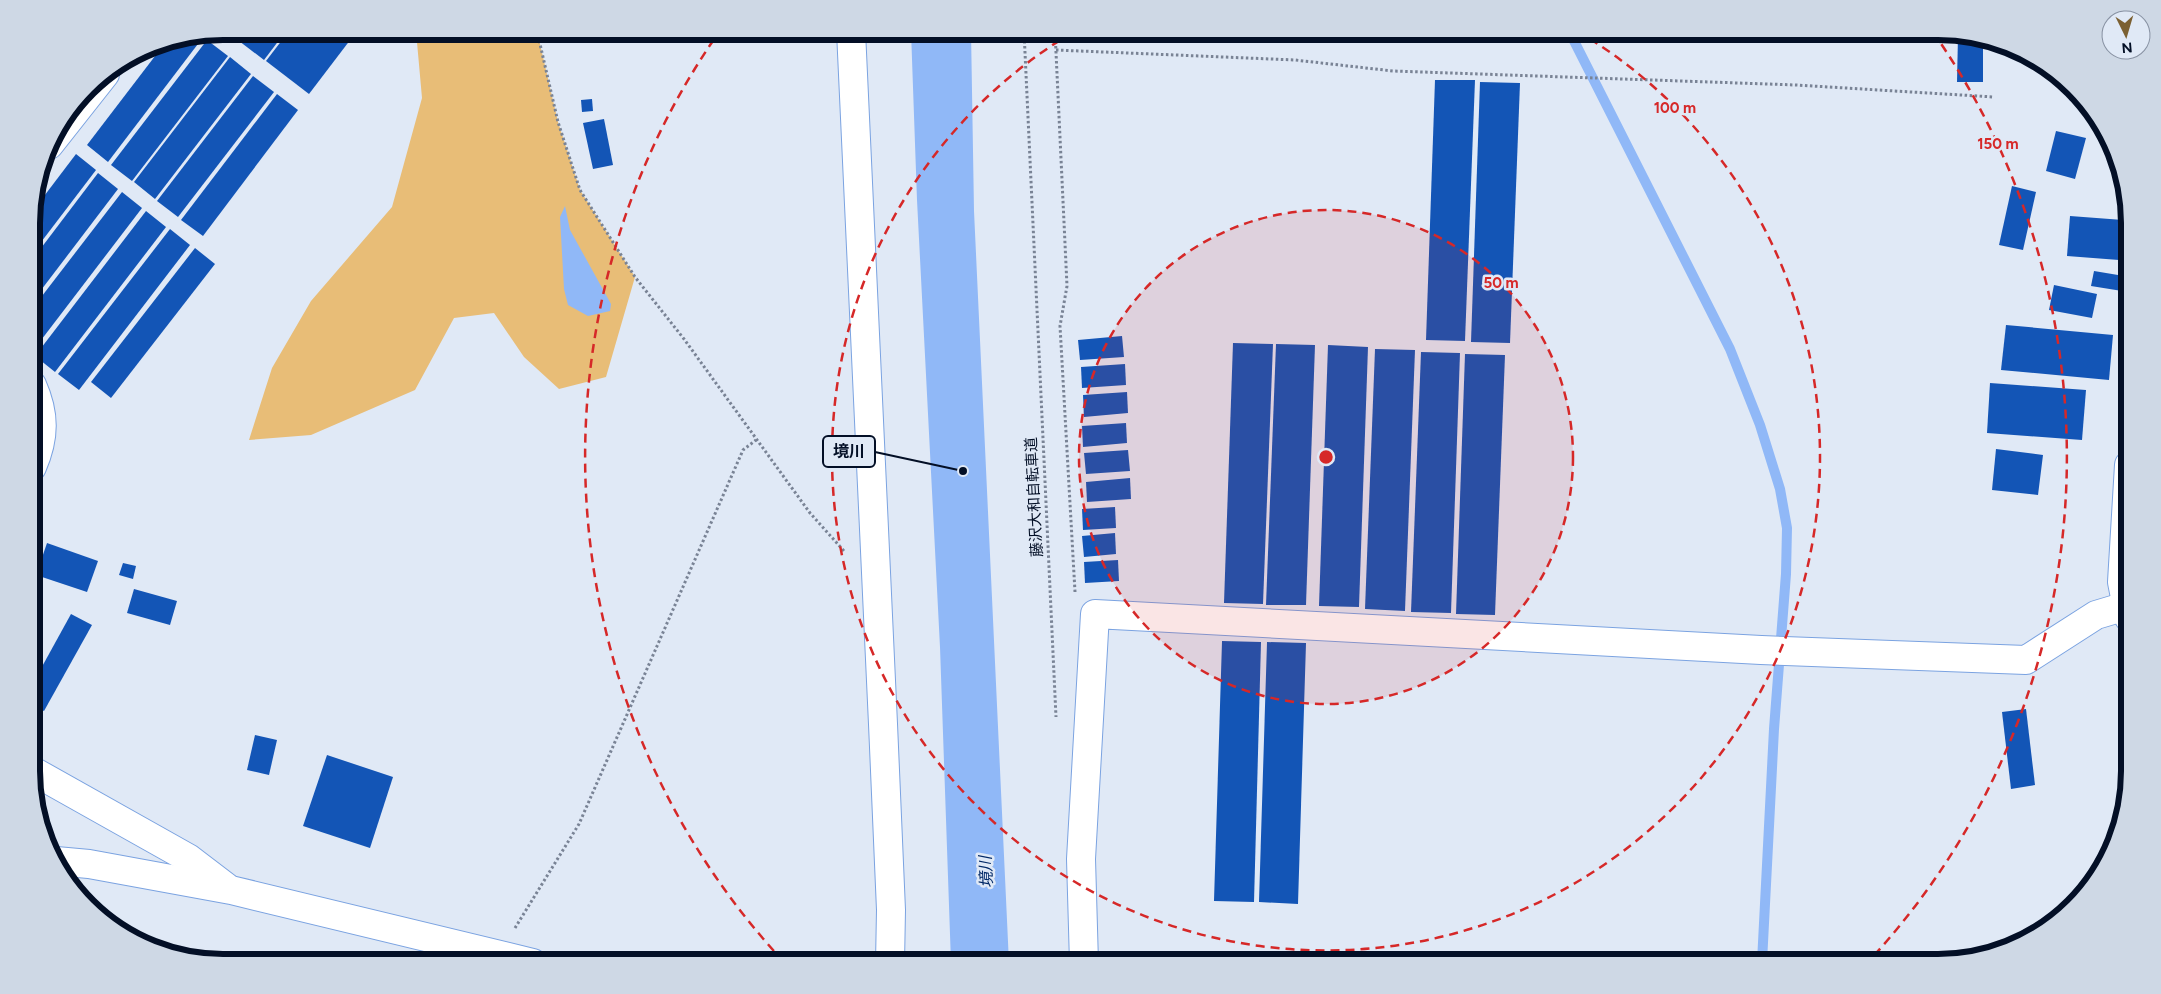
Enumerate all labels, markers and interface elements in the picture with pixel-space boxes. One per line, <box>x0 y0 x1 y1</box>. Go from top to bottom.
north arrow <box>2101 10 2151 60</box>
text: N <box>2121 39 2133 56</box>
text: 100 m <box>1654 99 1696 117</box>
text: 150 m <box>1977 135 2019 153</box>
text: 50 m <box>1483 274 1519 292</box>
callout: 境川 <box>823 436 875 467</box>
street label: 藤沢大和自転車道 <box>1022 437 1046 557</box>
text: 境川 <box>833 442 865 461</box>
centre of rings <box>1317 448 1335 466</box>
water label: 境川 <box>976 854 996 888</box>

